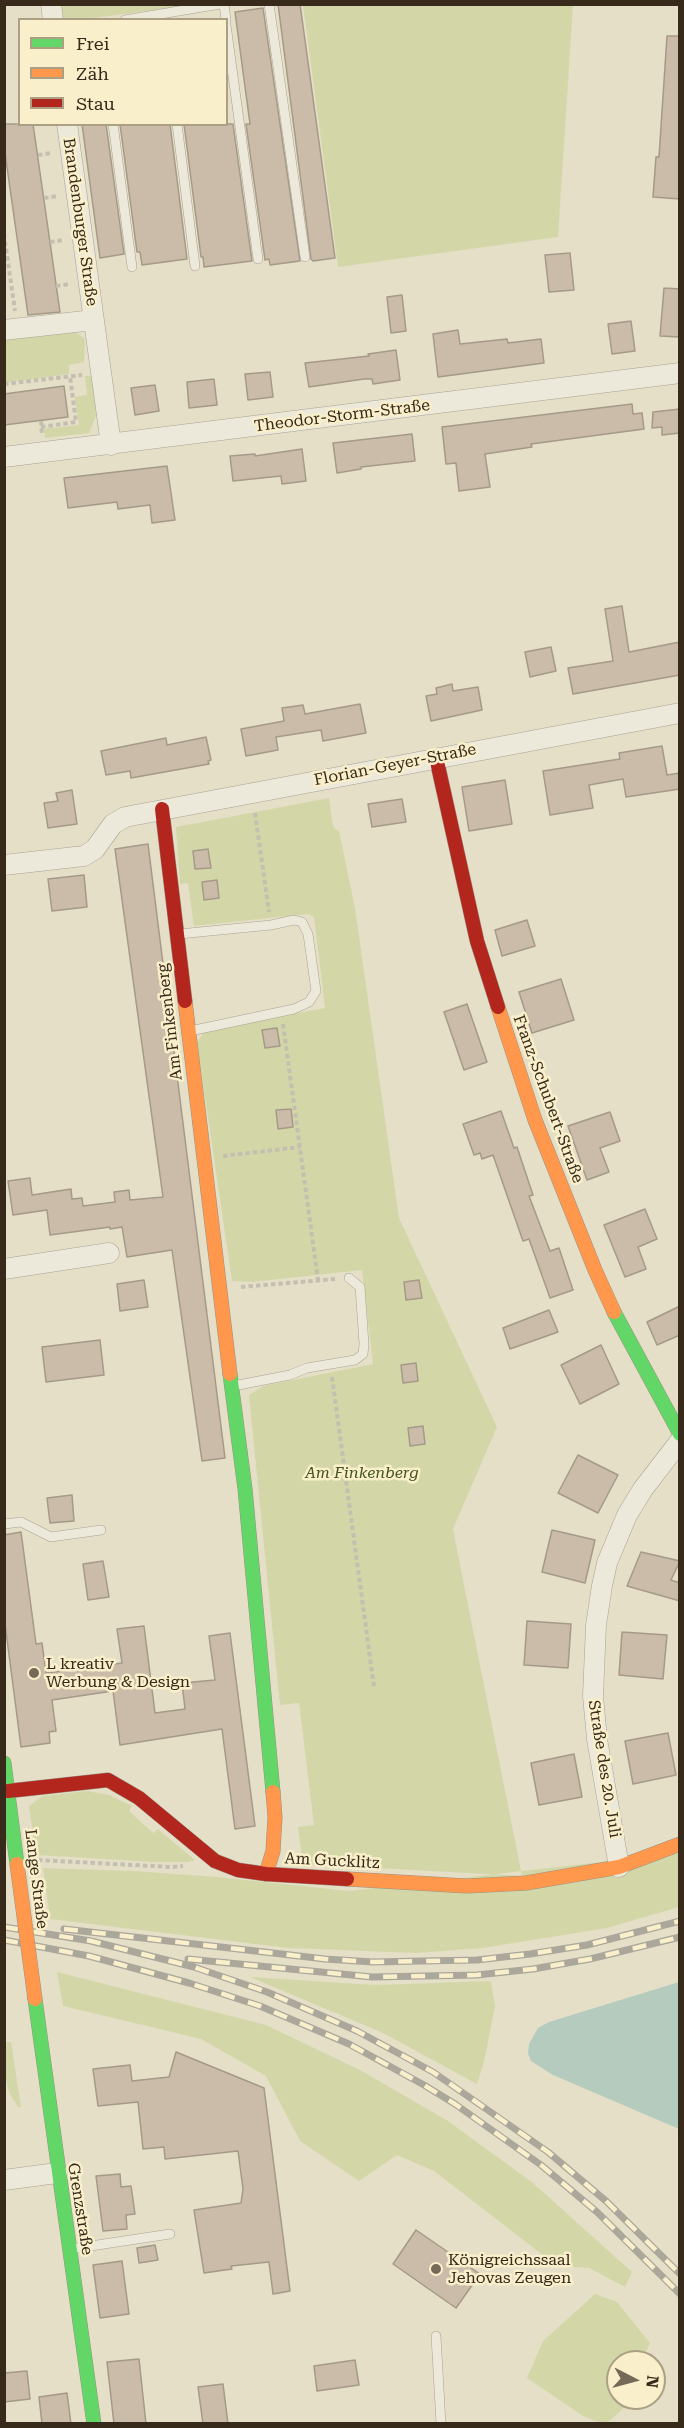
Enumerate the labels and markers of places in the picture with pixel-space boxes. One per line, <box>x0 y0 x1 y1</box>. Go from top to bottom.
place label: L kreativ Werbung & Design <box>46 1654 190 1692</box>
marker: L kreativ Werbung & Design <box>27 1666 41 1680</box>
place label: Königreichssaal Jehovas Zeugen <box>448 2250 571 2288</box>
marker: Königreichssaal Jehovas Zeugen <box>429 2262 443 2276</box>

